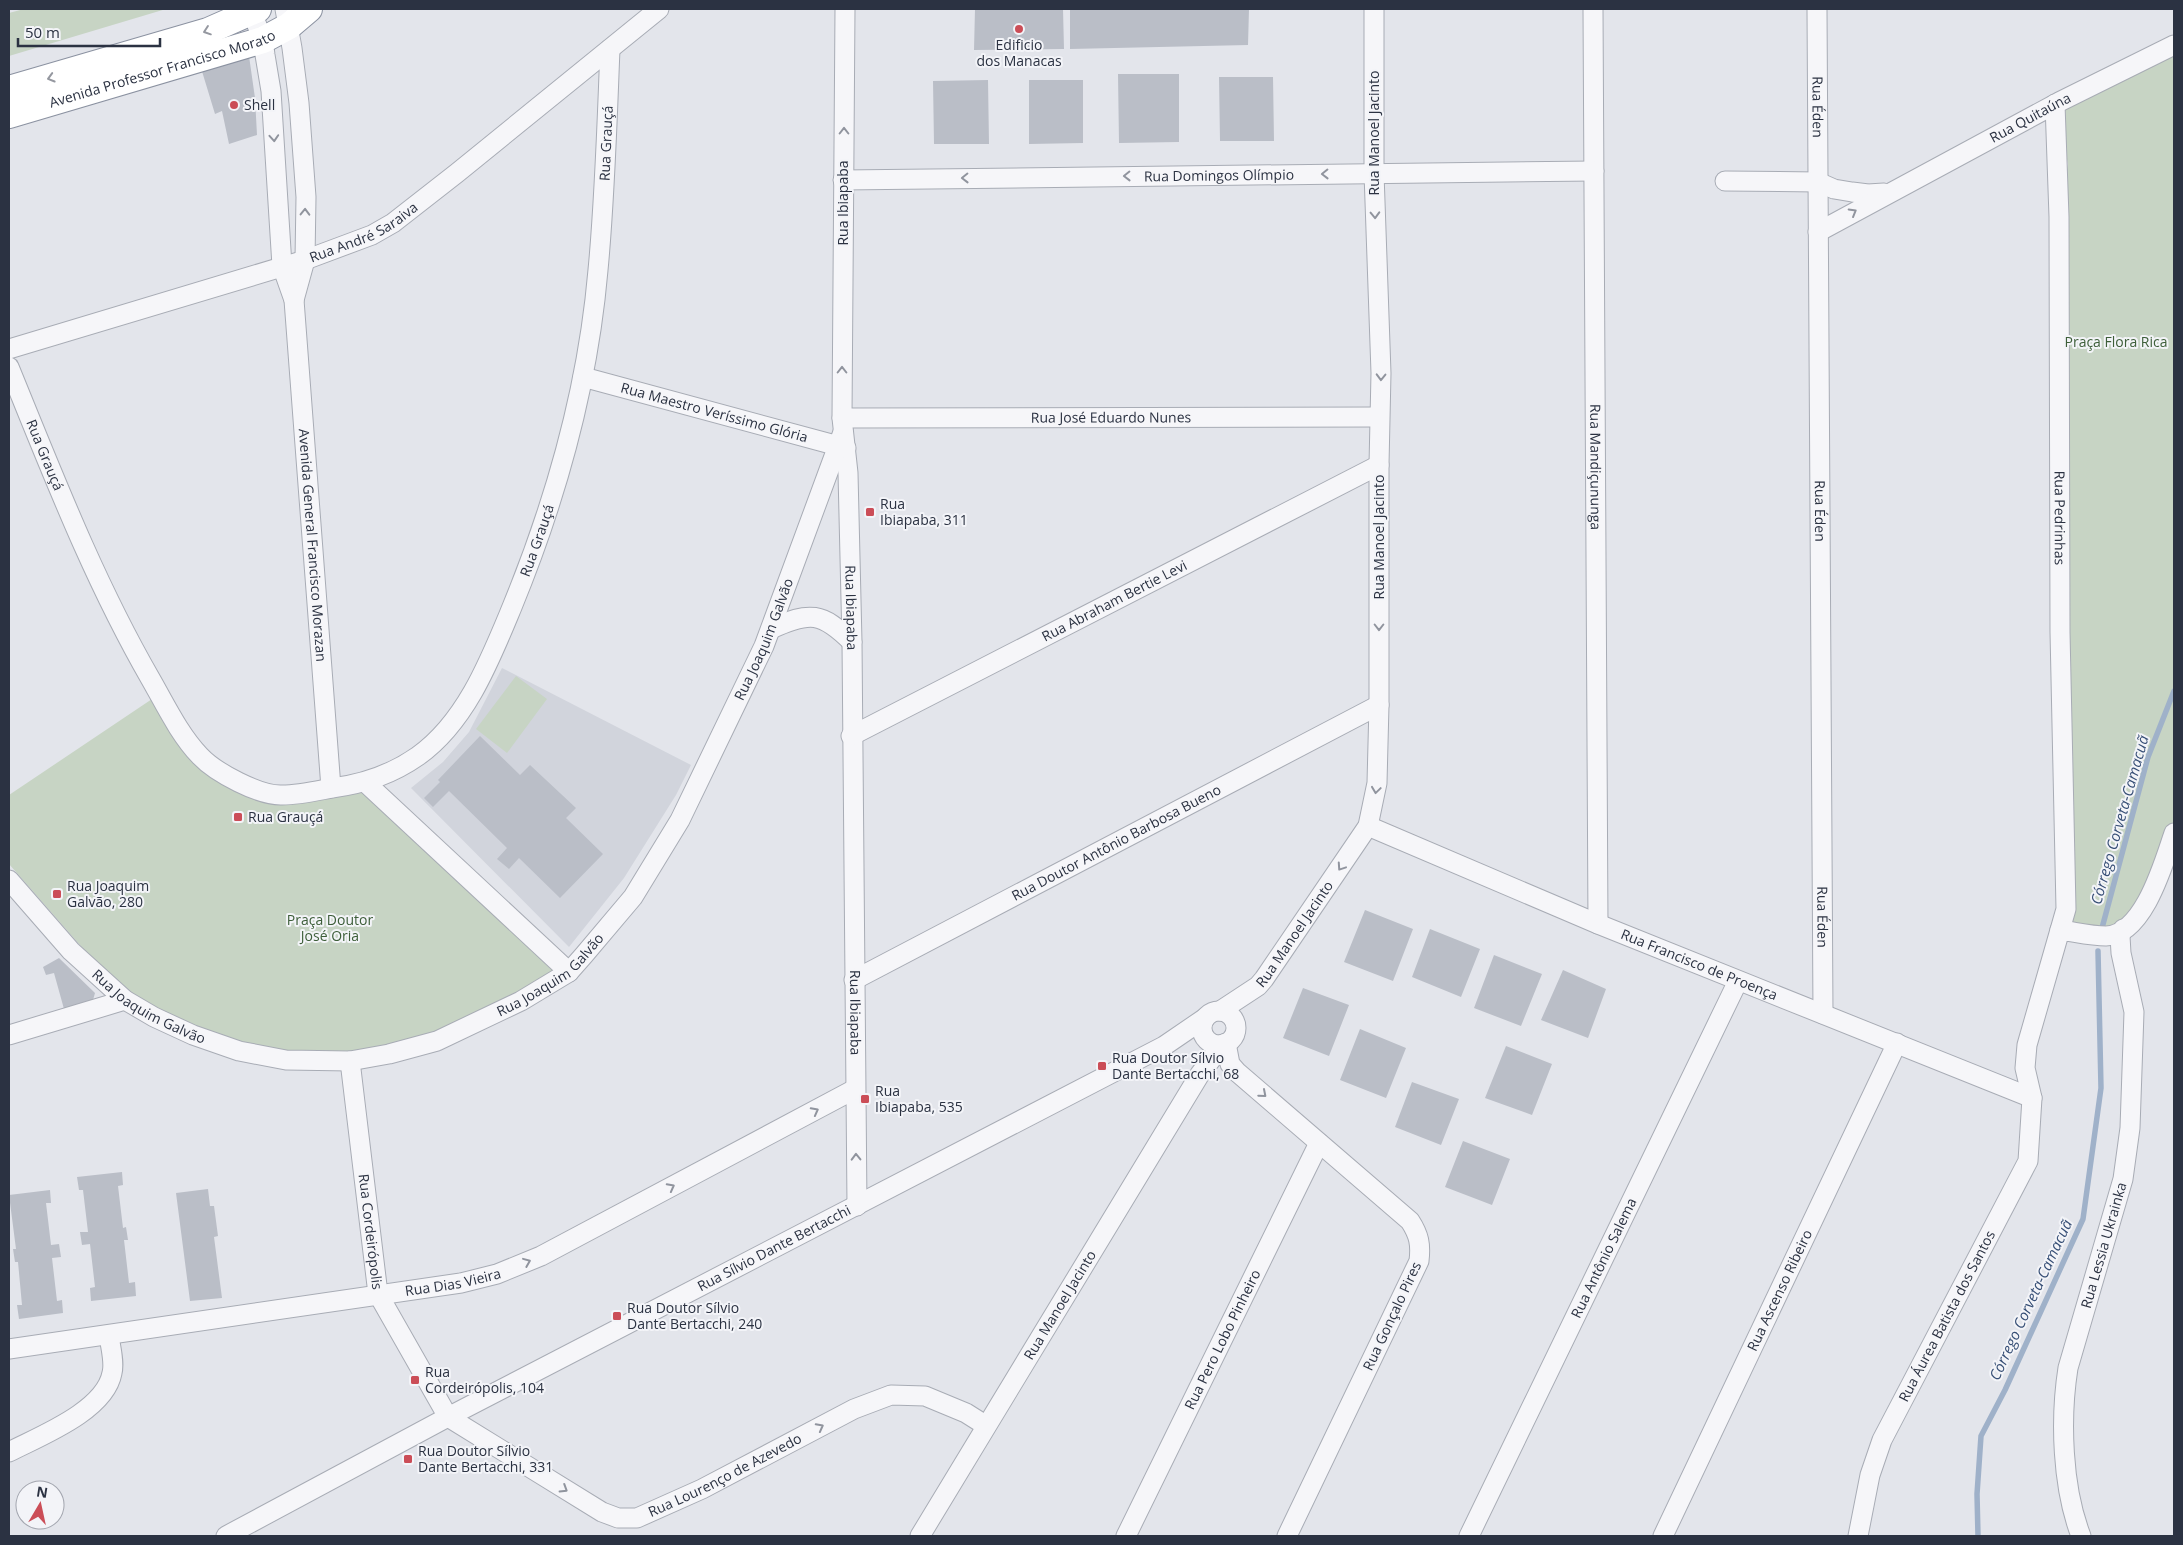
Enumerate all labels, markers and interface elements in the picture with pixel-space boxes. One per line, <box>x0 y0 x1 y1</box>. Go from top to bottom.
scale bar <box>18 15 160 47</box>
text: 50 m <box>25 22 60 42</box>
marker: Edificio dos Manacas <box>1013 23 1025 35</box>
street label: Avenida Professor Francisco Morato <box>47 25 279 112</box>
one-way arrow <box>203 25 212 35</box>
place label: Edificio dos Manacas <box>976 35 1062 70</box>
street label: Rua Manoel Jacinto <box>1364 71 1383 195</box>
one-way arrow <box>47 72 56 82</box>
street label: Rua Éden <box>1808 76 1828 138</box>
street label: Rua Quitaúna <box>1986 88 2074 147</box>
place label: Shell <box>244 95 275 114</box>
marker: Shell <box>228 99 240 111</box>
street label: Rua Grauçá <box>594 105 617 181</box>
one-way arrow <box>839 127 849 134</box>
one-way arrow <box>268 134 279 142</box>
street label: Rua Ibiapaba <box>833 160 852 246</box>
street label: Rua Domingos Olímpio <box>1144 165 1294 185</box>
one-way arrow <box>1321 169 1328 179</box>
one-way arrow <box>1123 171 1131 181</box>
one-way arrow <box>961 173 968 183</box>
street label: Rua André Saraiva <box>306 197 421 267</box>
one-way arrow <box>300 207 311 215</box>
one-way arrow <box>1848 208 1857 218</box>
one-way arrow <box>1370 211 1381 219</box>
park label: Praça Flora Rica <box>2064 332 2168 351</box>
one-way arrow <box>837 365 847 373</box>
one-way arrow <box>1375 374 1386 382</box>
street label: Rua Maestro Veríssimo Glória <box>619 378 810 446</box>
street label: Rua Mandiçununga <box>1586 404 1606 530</box>
street label: Rua José Eduardo Nunes <box>1031 407 1192 427</box>
street label: Rua Grauçá <box>22 416 69 493</box>
street label: Avenida General Francisco Morazan <box>295 428 331 662</box>
street label: Rua Pedrinhas <box>2051 471 2070 566</box>
street label: Rua Manoel Jacinto <box>1369 475 1388 599</box>
street label: Rua Éden <box>1811 480 1830 542</box>
place label: Rua Ibiapaba, 311 <box>880 494 968 529</box>
street label: Rua Grauçá <box>515 502 558 579</box>
marker: Rua Ibiapaba, 311 <box>864 506 876 518</box>
street label: Rua Abraham Bertie Levi <box>1038 555 1190 646</box>
street label: Rua Ibiapaba <box>841 565 862 650</box>
street label: Rua Joaquim Galvão <box>729 575 797 703</box>
one-way arrow <box>1374 624 1384 632</box>
water label: Córrego Corveta-Camacuã <box>2085 732 2153 907</box>
street label: Rua Doutor Antônio Barbosa Bueno <box>1008 780 1224 905</box>
one-way arrow <box>1371 785 1381 794</box>
place label: Rua Grauçá <box>248 807 323 826</box>
marker: Rua Grauçá <box>232 811 244 823</box>
one-way arrow <box>1338 861 1347 871</box>
place label: Rua Joaquim Galvão, 280 <box>67 876 149 911</box>
street label: Rua Manoel Jacinto <box>1251 877 1337 991</box>
street label: Rua Éden <box>1813 886 1833 948</box>
marker: Rua Joaquim Galvão, 280 <box>51 888 63 900</box>
park label: Praça Doutor José Oria <box>287 910 373 945</box>
street label: Rua Francisco de Proença <box>1618 924 1781 1004</box>
street label: Rua Joaquim Galvão <box>493 929 608 1020</box>
street label: Rua Joaquim Galvão <box>88 965 208 1048</box>
street label: Rua Ibiapaba <box>846 970 866 1055</box>
place label: Rua Doutor Sílvio Dante Bertacchi, 68 <box>1112 1048 1239 1083</box>
marker: Rua Doutor Sílvio Dante Bertacchi, 68 <box>1096 1060 1108 1072</box>
place label: Rua Ibiapaba, 535 <box>875 1081 963 1116</box>
one-way arrow <box>1257 1089 1266 1097</box>
marker: Rua Ibiapaba, 535 <box>859 1093 871 1105</box>
one-way arrow <box>810 1107 819 1117</box>
one-way arrow <box>851 1153 861 1161</box>
street label: Rua Cordeirópolis <box>355 1173 387 1291</box>
street label: Rua Lessia Ukrainka <box>2076 1180 2131 1310</box>
one-way arrow <box>666 1183 675 1193</box>
street label: Rua Antônio Salema <box>1566 1194 1641 1321</box>
street label: Rua Sílvio Dante Bertacchi <box>694 1200 854 1295</box>
water label: Córrego Corveta-Camacuã <box>1984 1216 2076 1383</box>
street label: Rua Ascenso Ribeiro <box>1742 1226 1816 1354</box>
street label: Rua Áurea Batista dos Santos <box>1894 1227 1999 1405</box>
street label: Rua Manoel Jacinto <box>1019 1246 1100 1363</box>
one-way arrow <box>522 1257 531 1268</box>
street label: Rua Gonçalo Pires <box>1358 1258 1425 1373</box>
street label: Rua Dias Vieira <box>404 1263 503 1300</box>
street label: Rua Pero Lobo Pinheiro <box>1180 1266 1265 1412</box>
place label: Rua Doutor Sílvio Dante Bertacchi, 240 <box>627 1298 762 1333</box>
marker: Rua Doutor Sílvio Dante Bertacchi, 240 <box>611 1310 623 1322</box>
place label: Rua Cordeirópolis, 104 <box>425 1362 544 1397</box>
marker: Rua Cordeirópolis, 104 <box>409 1374 421 1386</box>
one-way arrow <box>815 1423 824 1433</box>
street label: Rua Lourenço de Azevedo <box>645 1428 805 1521</box>
place label: Rua Doutor Sílvio Dante Bertacchi, 331 <box>418 1441 553 1476</box>
marker: Rua Doutor Sílvio Dante Bertacchi, 331 <box>402 1453 414 1465</box>
north arrow <box>15 1480 65 1530</box>
text: N <box>35 1481 49 1502</box>
one-way arrow <box>558 1482 567 1492</box>

